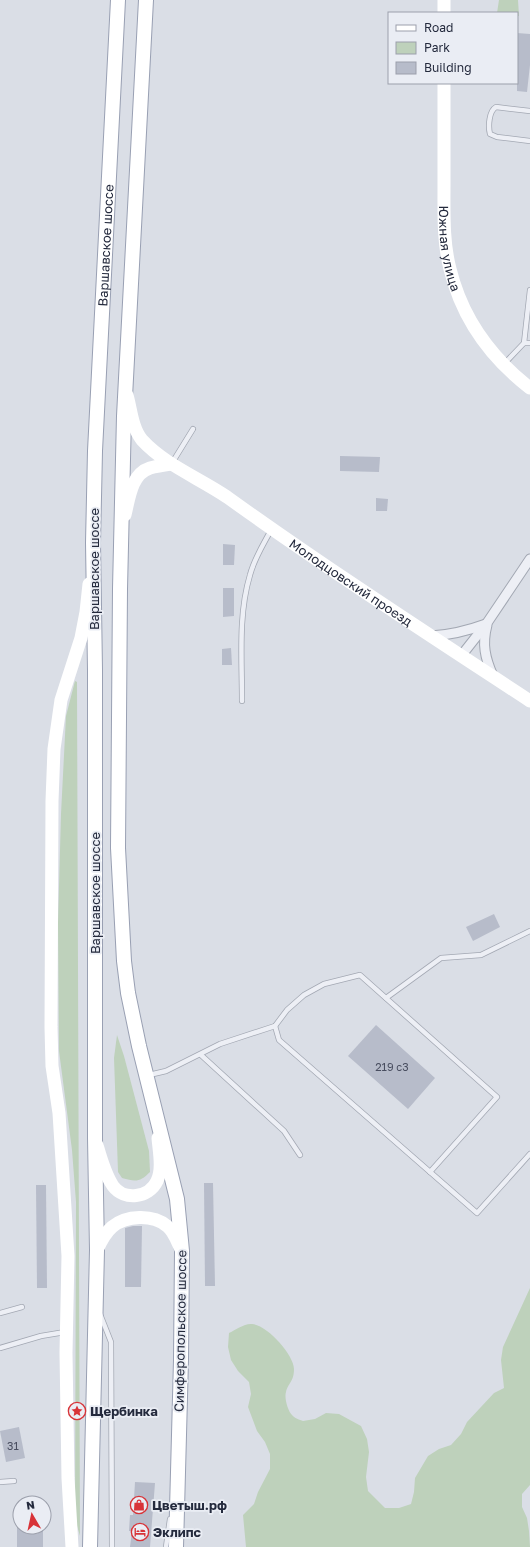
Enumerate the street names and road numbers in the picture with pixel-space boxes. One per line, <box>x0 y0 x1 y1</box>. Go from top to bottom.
street label: Варшавское шоссе <box>94 184 117 307</box>
street label: Южная улица <box>436 205 464 294</box>
street label: Варшавское шоссе <box>86 508 102 630</box>
street label: Молодцовский проезд <box>286 535 415 630</box>
street label: Варшавское шоссе <box>87 832 103 954</box>
street label: Симферопольское шоссе <box>171 1250 189 1412</box>

